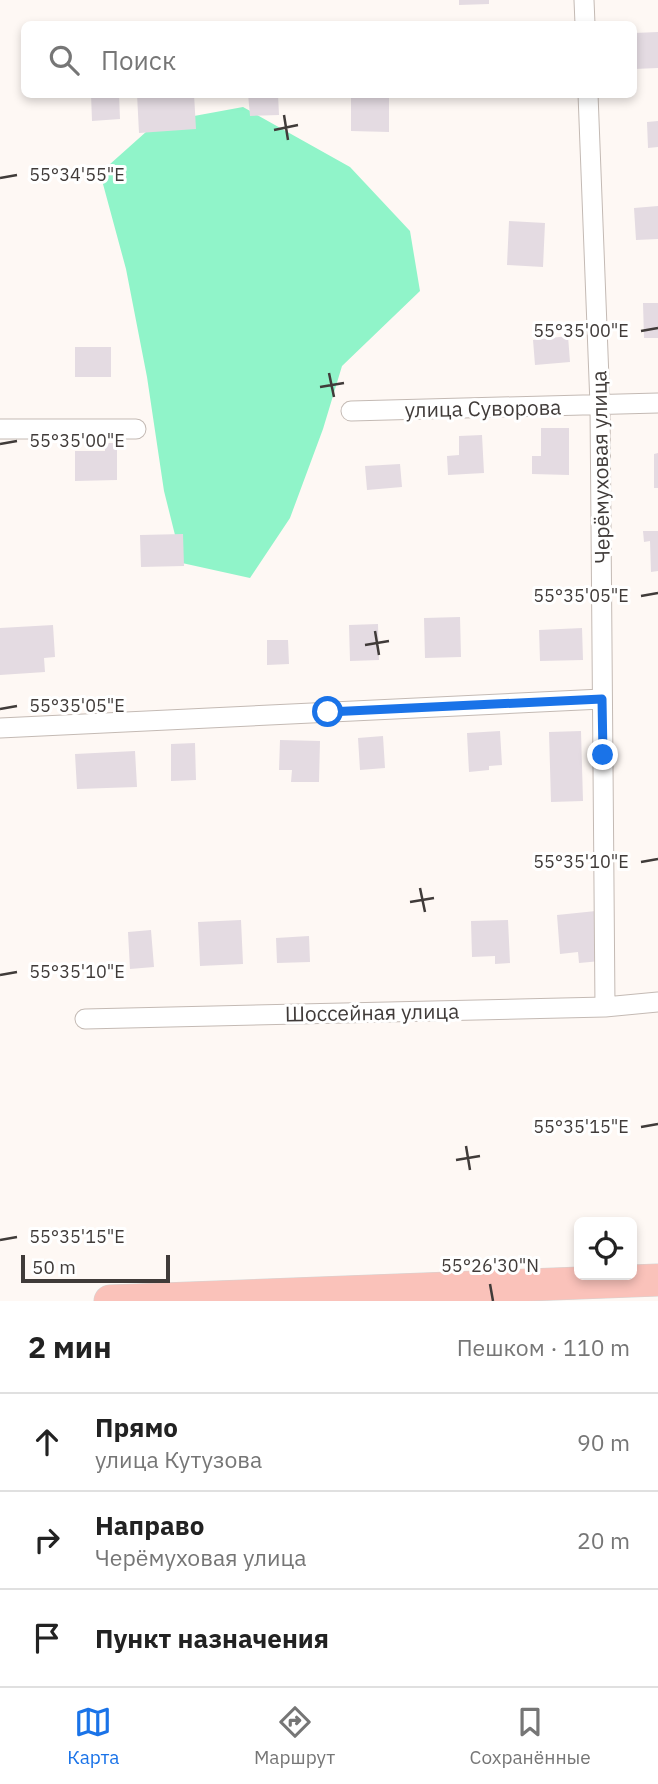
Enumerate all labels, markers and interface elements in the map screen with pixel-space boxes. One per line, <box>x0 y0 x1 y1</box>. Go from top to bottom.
search box <box>21 21 637 98</box>
icon: search <box>45 41 83 79</box>
text: Поиск <box>101 43 176 77</box>
text: 55°34'55"E <box>29 163 125 186</box>
text: 55°35'00"E <box>533 319 629 342</box>
street label: Черёмуховая улица <box>584 370 616 564</box>
street label: улица Суворова <box>404 393 562 423</box>
text: 55°35'00"E <box>29 429 125 452</box>
text: 55°35'05"E <box>533 584 629 607</box>
text: 55°35'05"E <box>29 694 125 717</box>
route start <box>312 696 343 727</box>
route end <box>587 739 618 770</box>
text: 55°35'10"E <box>533 850 629 873</box>
text: 55°35'10"E <box>29 960 125 983</box>
street label: Шоссейная улица <box>285 996 459 1028</box>
text: 55°35'15"E <box>533 1115 629 1138</box>
map controls <box>574 1217 637 1280</box>
button: locate <box>574 1217 637 1280</box>
text: 55°35'15"E <box>29 1225 125 1248</box>
scale bar <box>21 1252 170 1284</box>
text: 55°26'30"N <box>441 1254 539 1277</box>
text: 50 m <box>32 1255 76 1279</box>
text: 2 мин <box>28 1327 112 1366</box>
text: Пешком · 110 m <box>457 1332 630 1362</box>
text: Прямо <box>95 1410 178 1444</box>
icon: ahead <box>28 1423 66 1461</box>
text: 90 m <box>577 1427 630 1457</box>
text: улица Кутузова <box>95 1444 262 1474</box>
text: Направо <box>95 1508 204 1542</box>
icon: right <box>28 1521 66 1559</box>
text: 20 m <box>577 1525 630 1555</box>
text: Черёмуховая улица <box>95 1542 307 1572</box>
icon: arrive <box>28 1619 66 1657</box>
text: Пункт назначения <box>95 1621 329 1655</box>
tab: Карта <box>67 1703 120 1769</box>
tab: Маршрут <box>254 1703 335 1769</box>
tab: Сохранённые <box>470 1703 591 1769</box>

